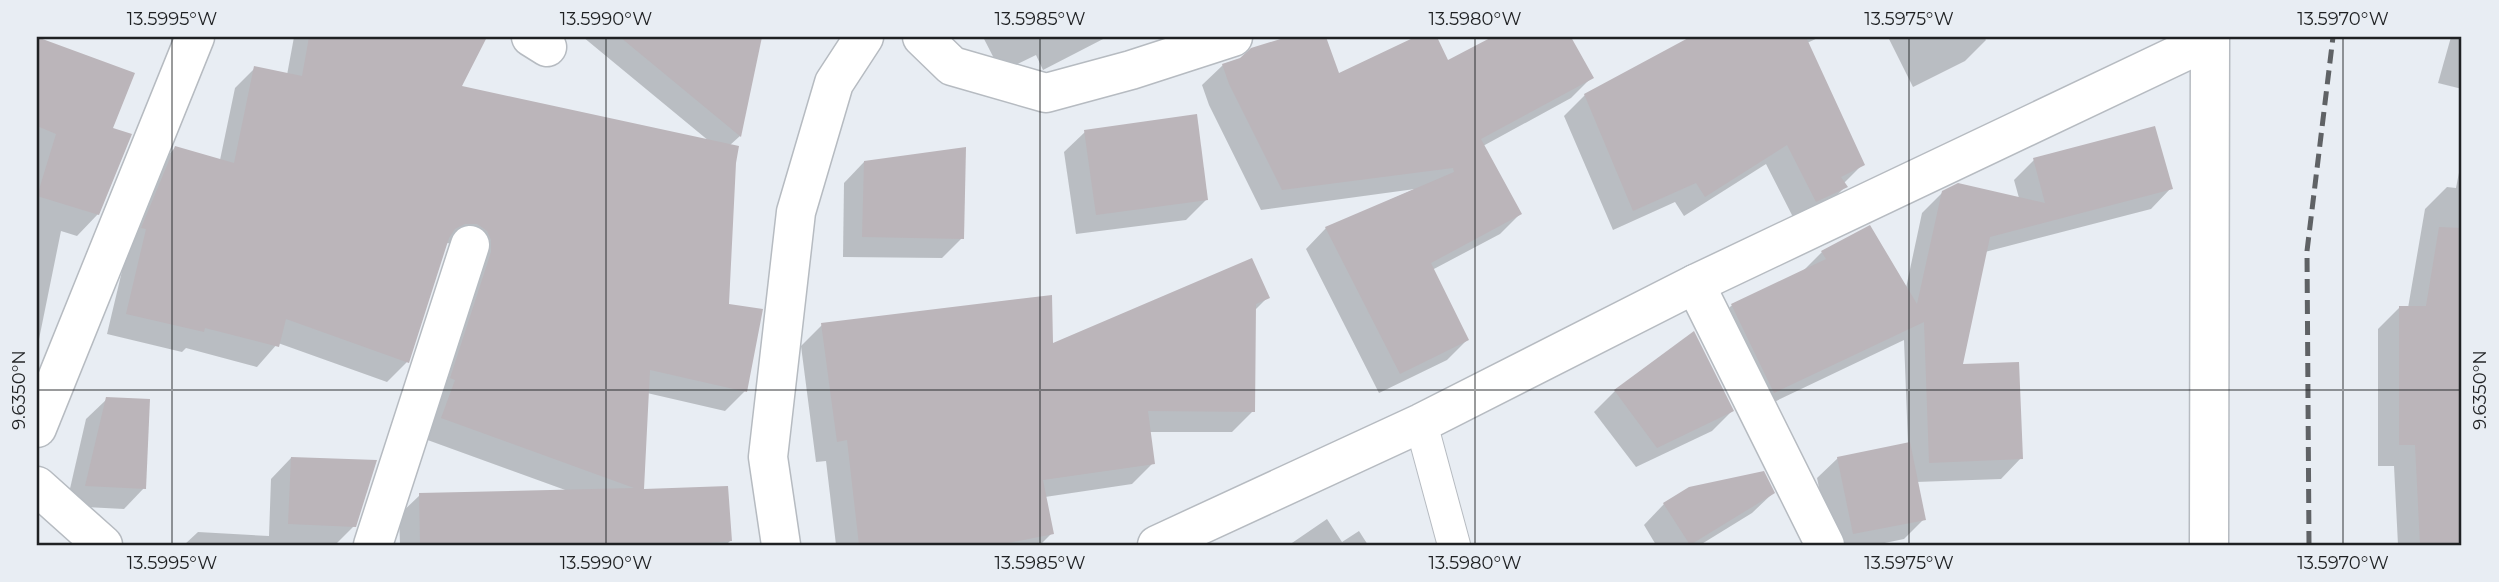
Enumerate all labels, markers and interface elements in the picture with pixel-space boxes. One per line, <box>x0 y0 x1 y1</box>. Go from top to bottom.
text: 13.5995°W <box>127 8 217 30</box>
text: 13.5990°W <box>560 8 652 30</box>
text: 13.5985°W <box>994 8 1086 30</box>
text: 13.5980°W <box>1428 8 1522 30</box>
text: 13.5975°W <box>1864 8 1954 30</box>
text: 13.5970°W <box>2297 8 2389 30</box>
text: 9.6350°N <box>8 350 30 430</box>
text: 9.6350°N <box>2469 350 2491 430</box>
text: 13.5995°W <box>127 552 217 574</box>
text: 13.5990°W <box>560 552 652 574</box>
text: 13.5985°W <box>994 552 1086 574</box>
text: 13.5980°W <box>1428 552 1522 574</box>
text: 13.5975°W <box>1864 552 1954 574</box>
text: 13.5970°W <box>2297 552 2389 574</box>

